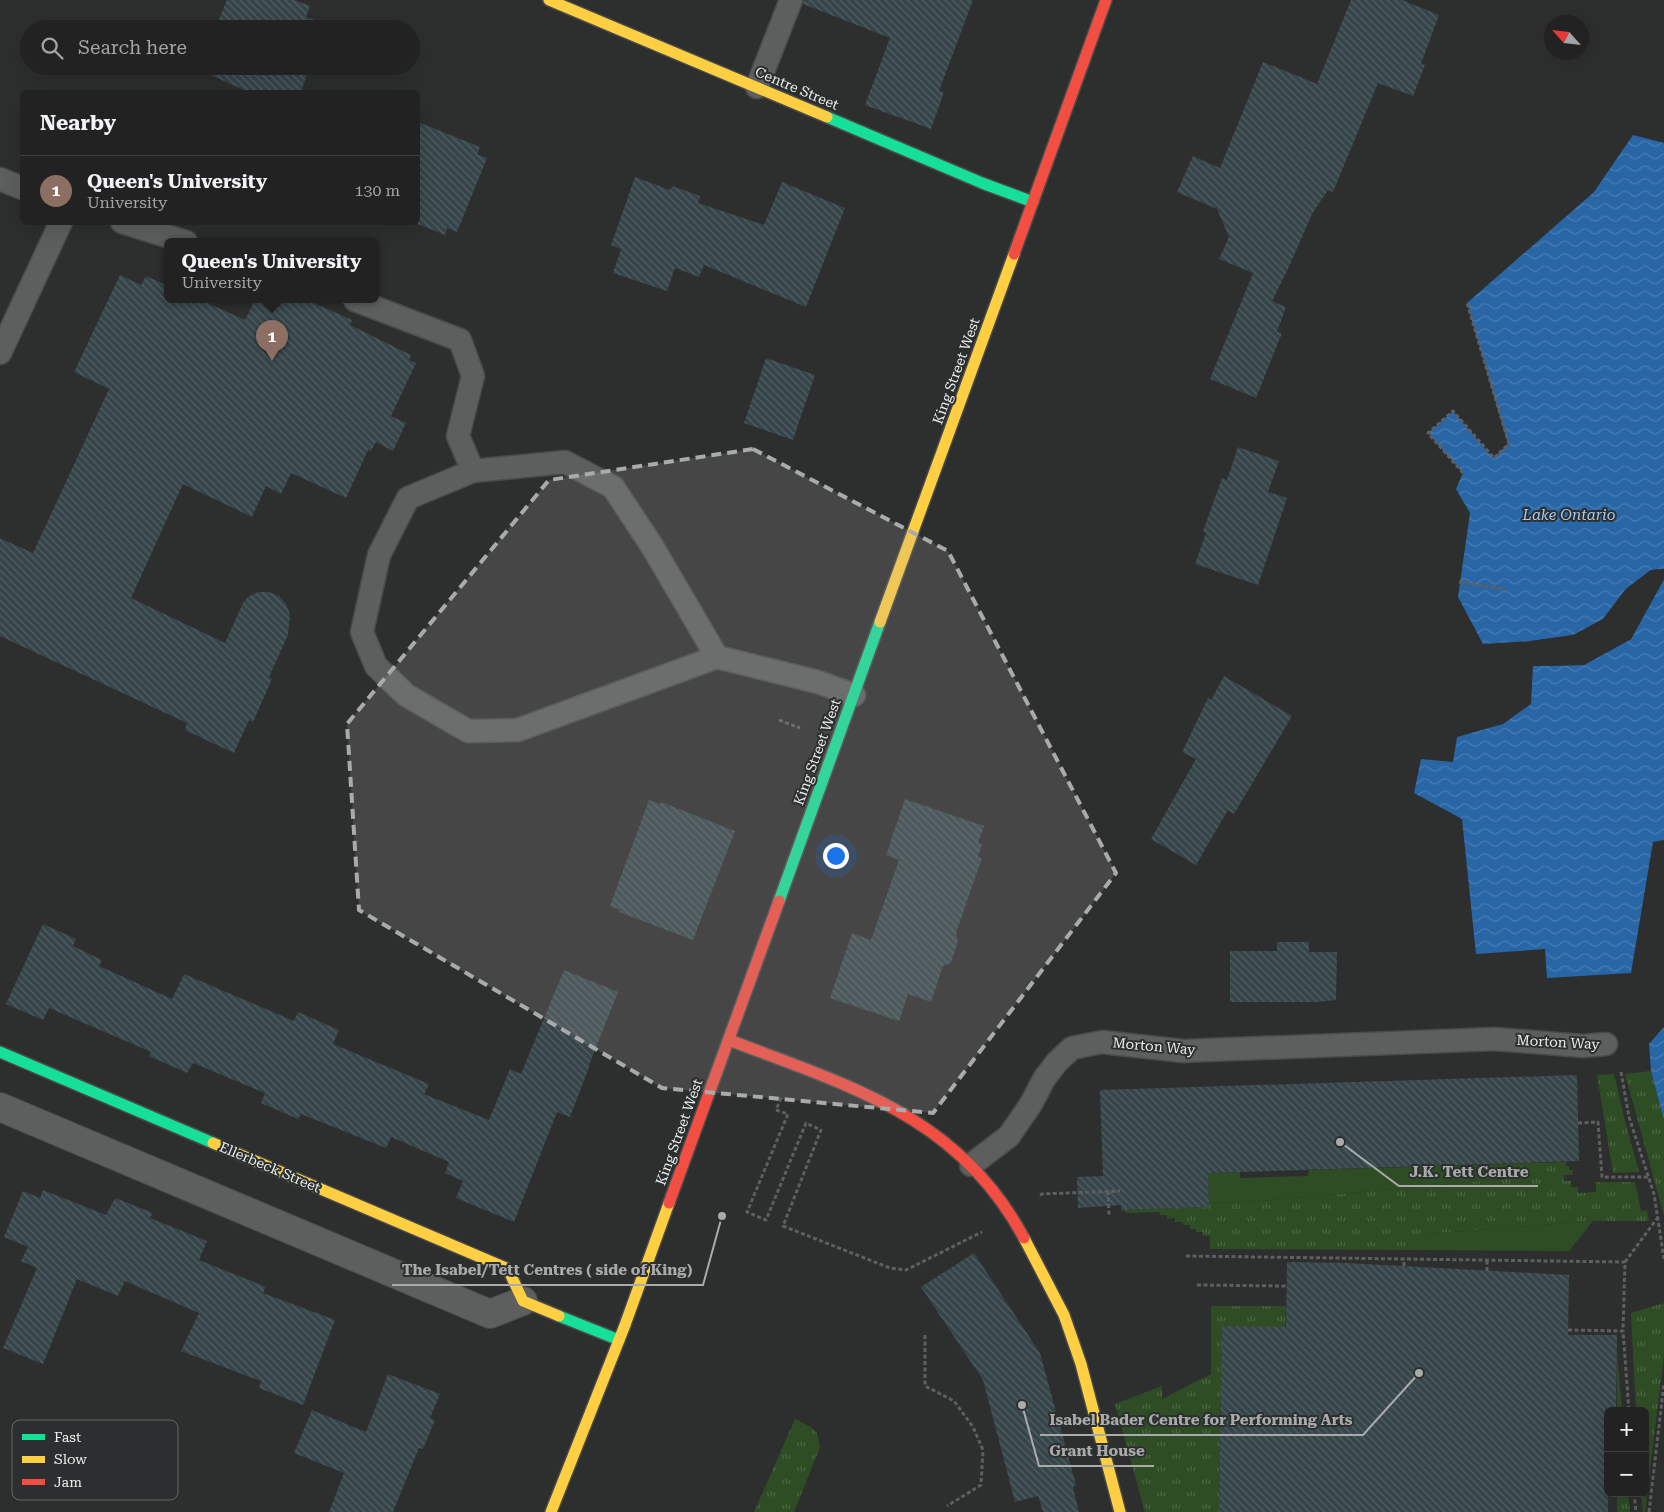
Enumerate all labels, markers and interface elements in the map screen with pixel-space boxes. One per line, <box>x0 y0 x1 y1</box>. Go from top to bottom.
north arrow <box>1544 15 1589 60</box>
search box <box>20 20 420 75</box>
icon: search <box>38 34 66 62</box>
text: Search here <box>78 36 187 59</box>
street label: Centre Street <box>753 63 841 113</box>
text: Nearby <box>40 111 116 135</box>
text: Queen's University <box>87 170 267 193</box>
text: 1 <box>52 181 60 200</box>
text: 130 m <box>354 181 400 200</box>
text: University <box>87 193 168 212</box>
popup <box>164 238 379 303</box>
text: Queen's University <box>181 250 362 273</box>
text: University <box>181 273 262 292</box>
street label: King Street West <box>929 316 983 426</box>
pin: 1 <box>256 320 288 361</box>
water label: Lake Ontario <box>1521 506 1616 524</box>
street label: King Street West <box>790 697 844 807</box>
your location <box>823 843 849 869</box>
street label: Morton Way <box>1516 1032 1601 1052</box>
street label: Morton Way <box>1112 1034 1197 1058</box>
street label: King Street West <box>652 1077 706 1187</box>
street label: Ellerbeck Street <box>217 1138 323 1196</box>
callout: J.K. Tett Centre <box>1399 1156 1538 1186</box>
text: J.K. Tett Centre <box>1409 1163 1529 1181</box>
callout: The Isabel/Tett Centres ( side of King) <box>392 1255 703 1285</box>
text: The Isabel/Tett Centres ( side of King) <box>402 1261 692 1279</box>
callout: Isabel Bader Centre for Performing Arts <box>1040 1405 1363 1435</box>
map controls <box>1604 1407 1649 1497</box>
button: + <box>1604 1407 1649 1452</box>
text: Isabel Bader Centre for Performing Arts <box>1049 1411 1353 1429</box>
legend <box>12 1420 178 1500</box>
text: Fast <box>54 1429 81 1445</box>
callout: Grant House <box>1039 1436 1154 1466</box>
text: Grant House <box>1049 1442 1145 1460</box>
text: Slow <box>54 1451 87 1467</box>
button: − <box>1604 1452 1649 1497</box>
text: Jam <box>54 1474 82 1490</box>

